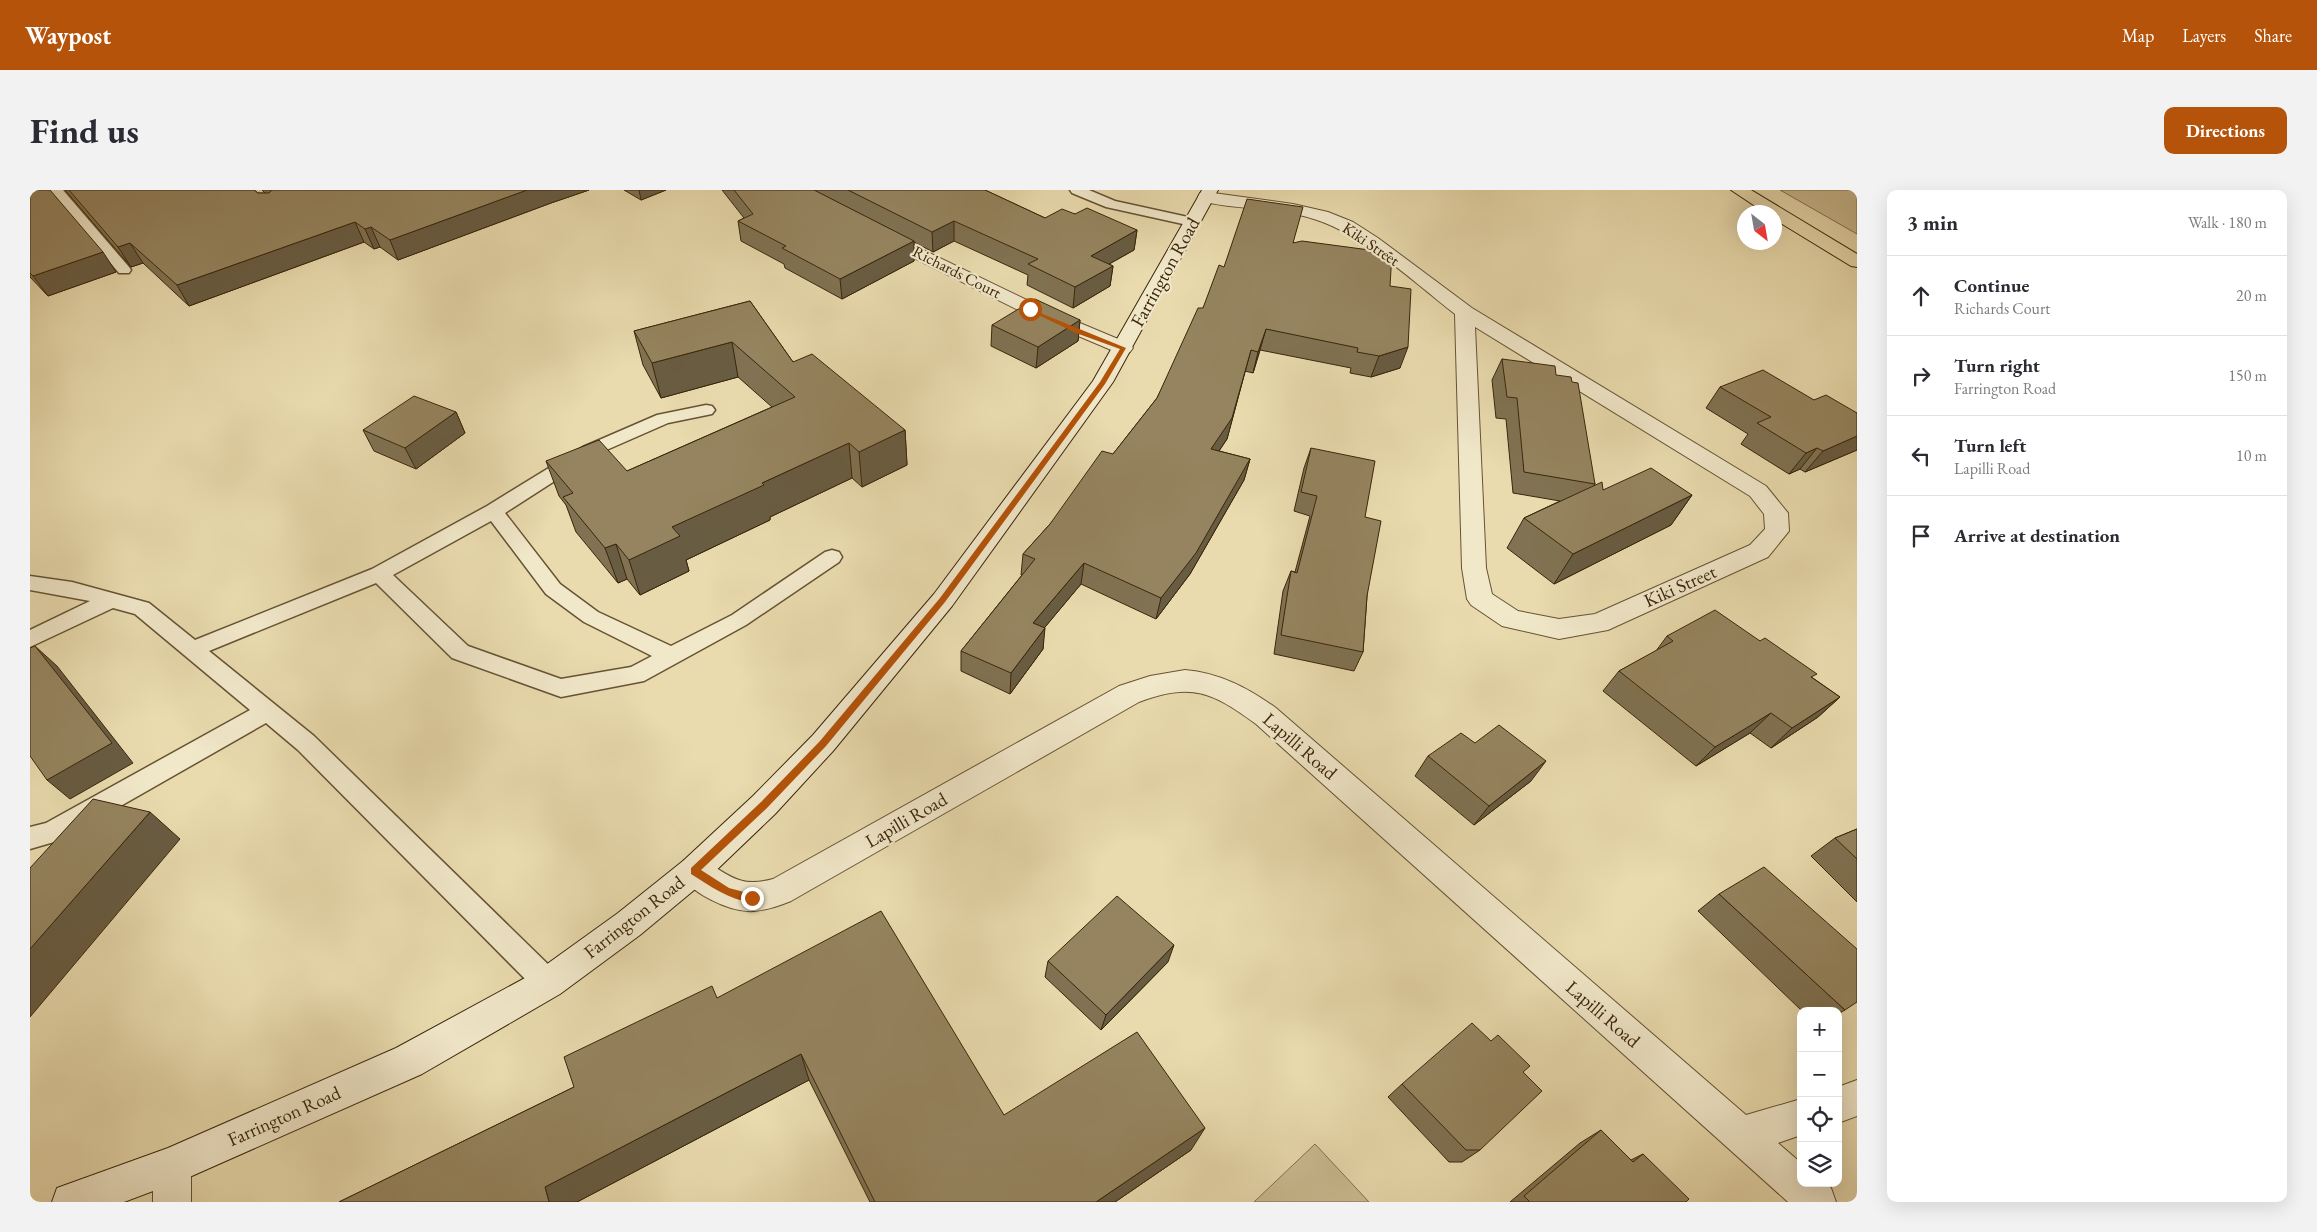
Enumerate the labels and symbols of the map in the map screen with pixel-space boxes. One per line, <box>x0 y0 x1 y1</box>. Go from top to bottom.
north arrow <box>1737 205 1782 250</box>
street label: Farrington Road <box>1125 213 1206 331</box>
street label: Kiki Street <box>1338 217 1404 271</box>
street label: Richards Court <box>909 241 1005 303</box>
route start <box>1019 298 1042 321</box>
street label: Kiki Street <box>1640 559 1720 613</box>
street label: Lapilli Road <box>1258 707 1343 785</box>
street label: Lapilli Road <box>861 786 952 853</box>
street label: Farrington Road <box>578 870 690 964</box>
route end <box>741 887 764 910</box>
street label: Lapilli Road <box>1561 975 1646 1053</box>
street label: Farrington Road <box>223 1080 345 1152</box>

